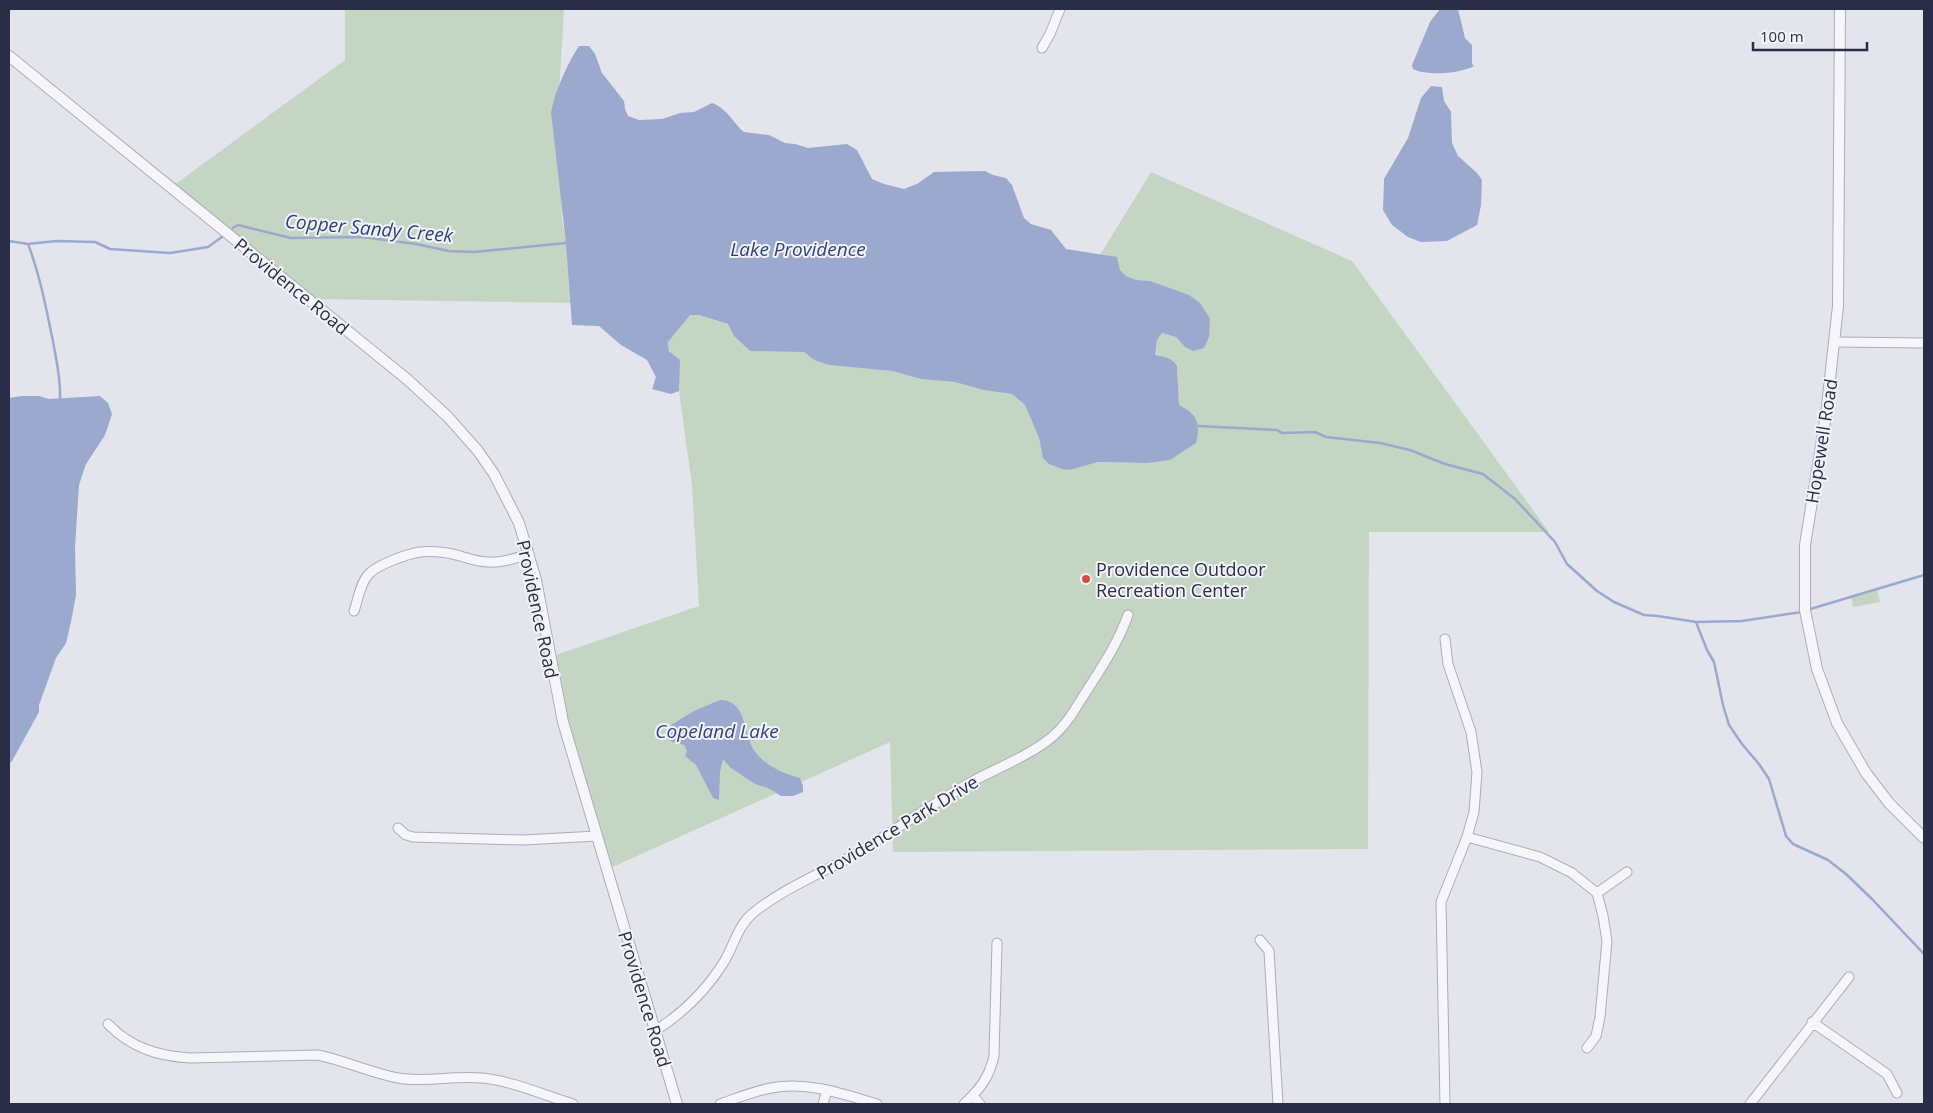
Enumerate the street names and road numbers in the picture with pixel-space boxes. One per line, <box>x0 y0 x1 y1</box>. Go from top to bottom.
street label: Providence Road <box>230 232 354 340</box>
street label: Hopewell Road <box>1799 377 1843 505</box>
street label: Providence Road <box>512 538 564 680</box>
street label: Providence Park Drive <box>812 769 982 885</box>
street label: Providence Road <box>613 928 677 1070</box>

